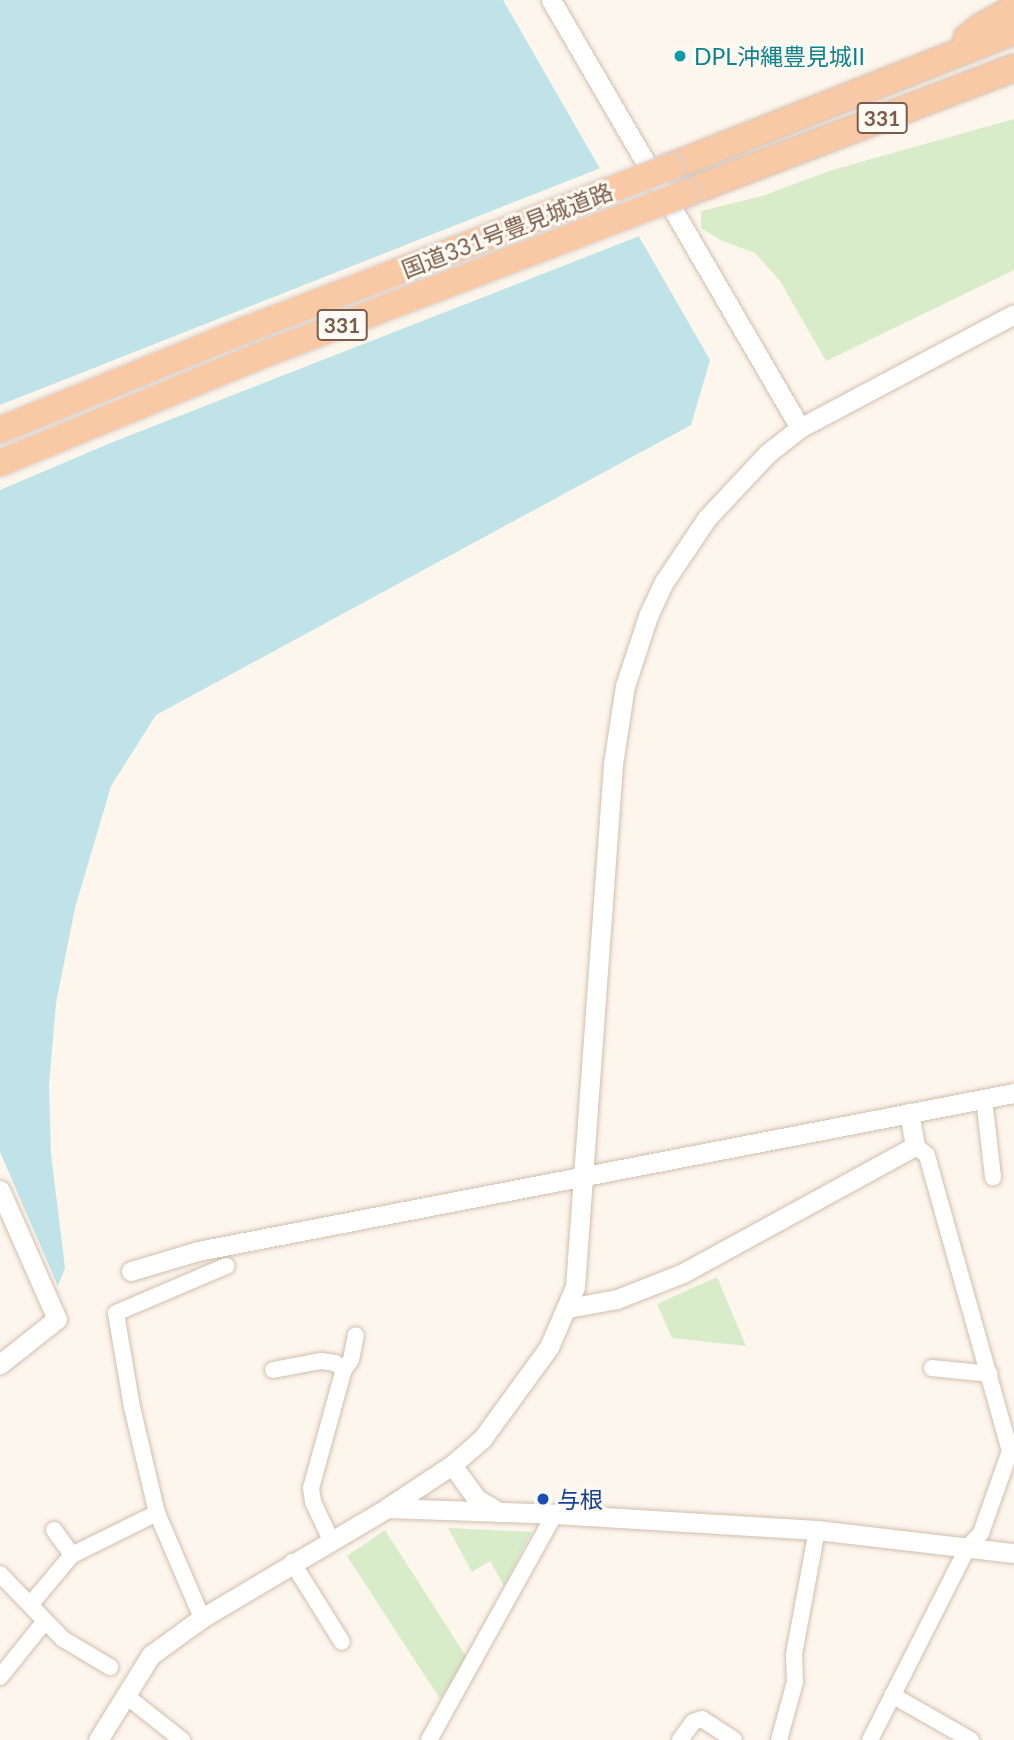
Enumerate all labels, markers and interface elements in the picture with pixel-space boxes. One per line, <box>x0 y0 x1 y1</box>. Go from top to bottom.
place label: DPL沖縄豊見城II <box>694 42 865 70</box>
marker: DPL沖縄豊見城II <box>672 48 688 64</box>
road number: 331 <box>856 100 908 136</box>
street label: 国道331号豊見城道路 <box>397 177 617 283</box>
road number: 331 <box>316 308 368 342</box>
place label: 与根 <box>557 1485 603 1513</box>
marker: 与根 <box>535 1491 551 1507</box>

